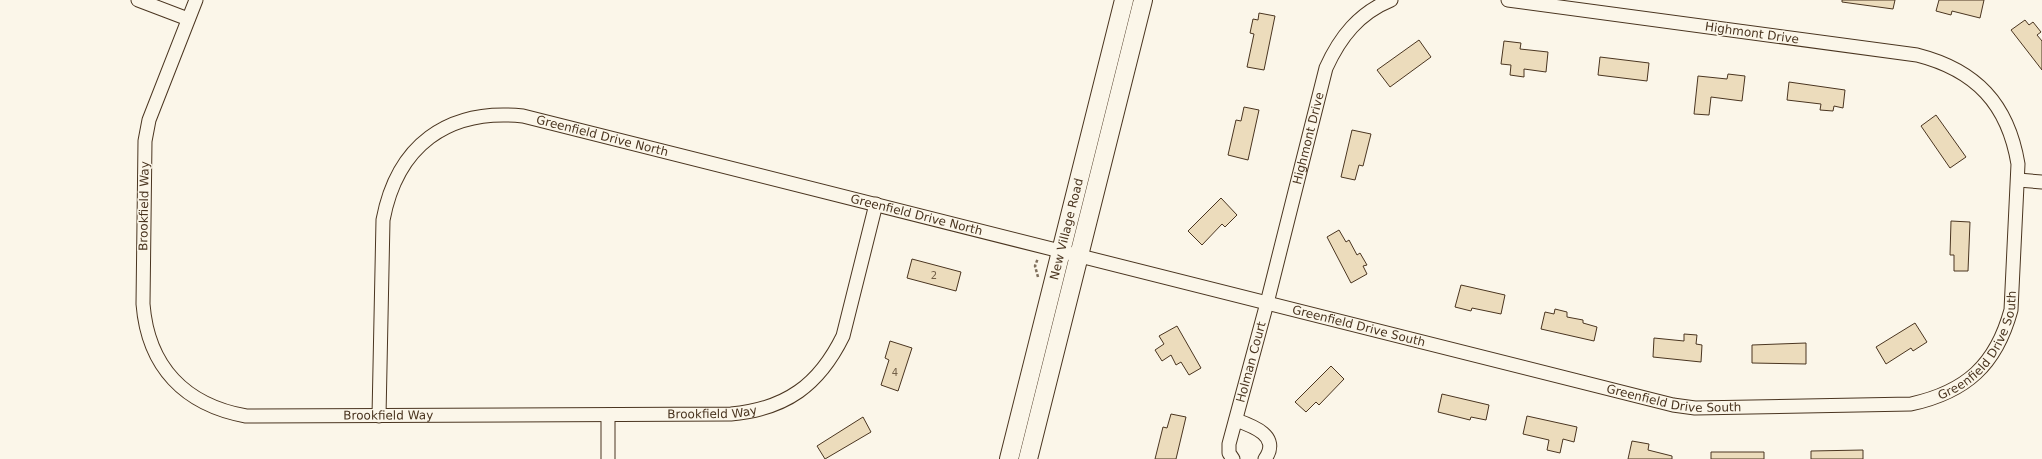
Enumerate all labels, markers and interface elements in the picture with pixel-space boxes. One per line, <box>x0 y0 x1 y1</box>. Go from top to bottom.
street label: Highmont Drive <box>1704 19 1800 47</box>
street label: Highmont Drive <box>1290 91 1327 186</box>
street label: Greenfield Drive North <box>535 113 670 159</box>
street label: Brookfield Way <box>136 161 152 251</box>
street label: New Village Road <box>1047 177 1086 281</box>
street label: Greenfield Drive North <box>849 192 984 238</box>
house number: 2 <box>931 270 937 281</box>
street label: Greenfield Drive South <box>1936 290 2019 403</box>
street label: Greenfield Drive South <box>1291 303 1427 350</box>
street label: Holman Court <box>1233 320 1269 404</box>
house number: 4 <box>892 367 898 378</box>
street label: Greenfield Drive South <box>1605 382 1741 415</box>
street label: Brookfield Way <box>667 403 758 421</box>
street label: Brookfield Way <box>343 408 433 423</box>

